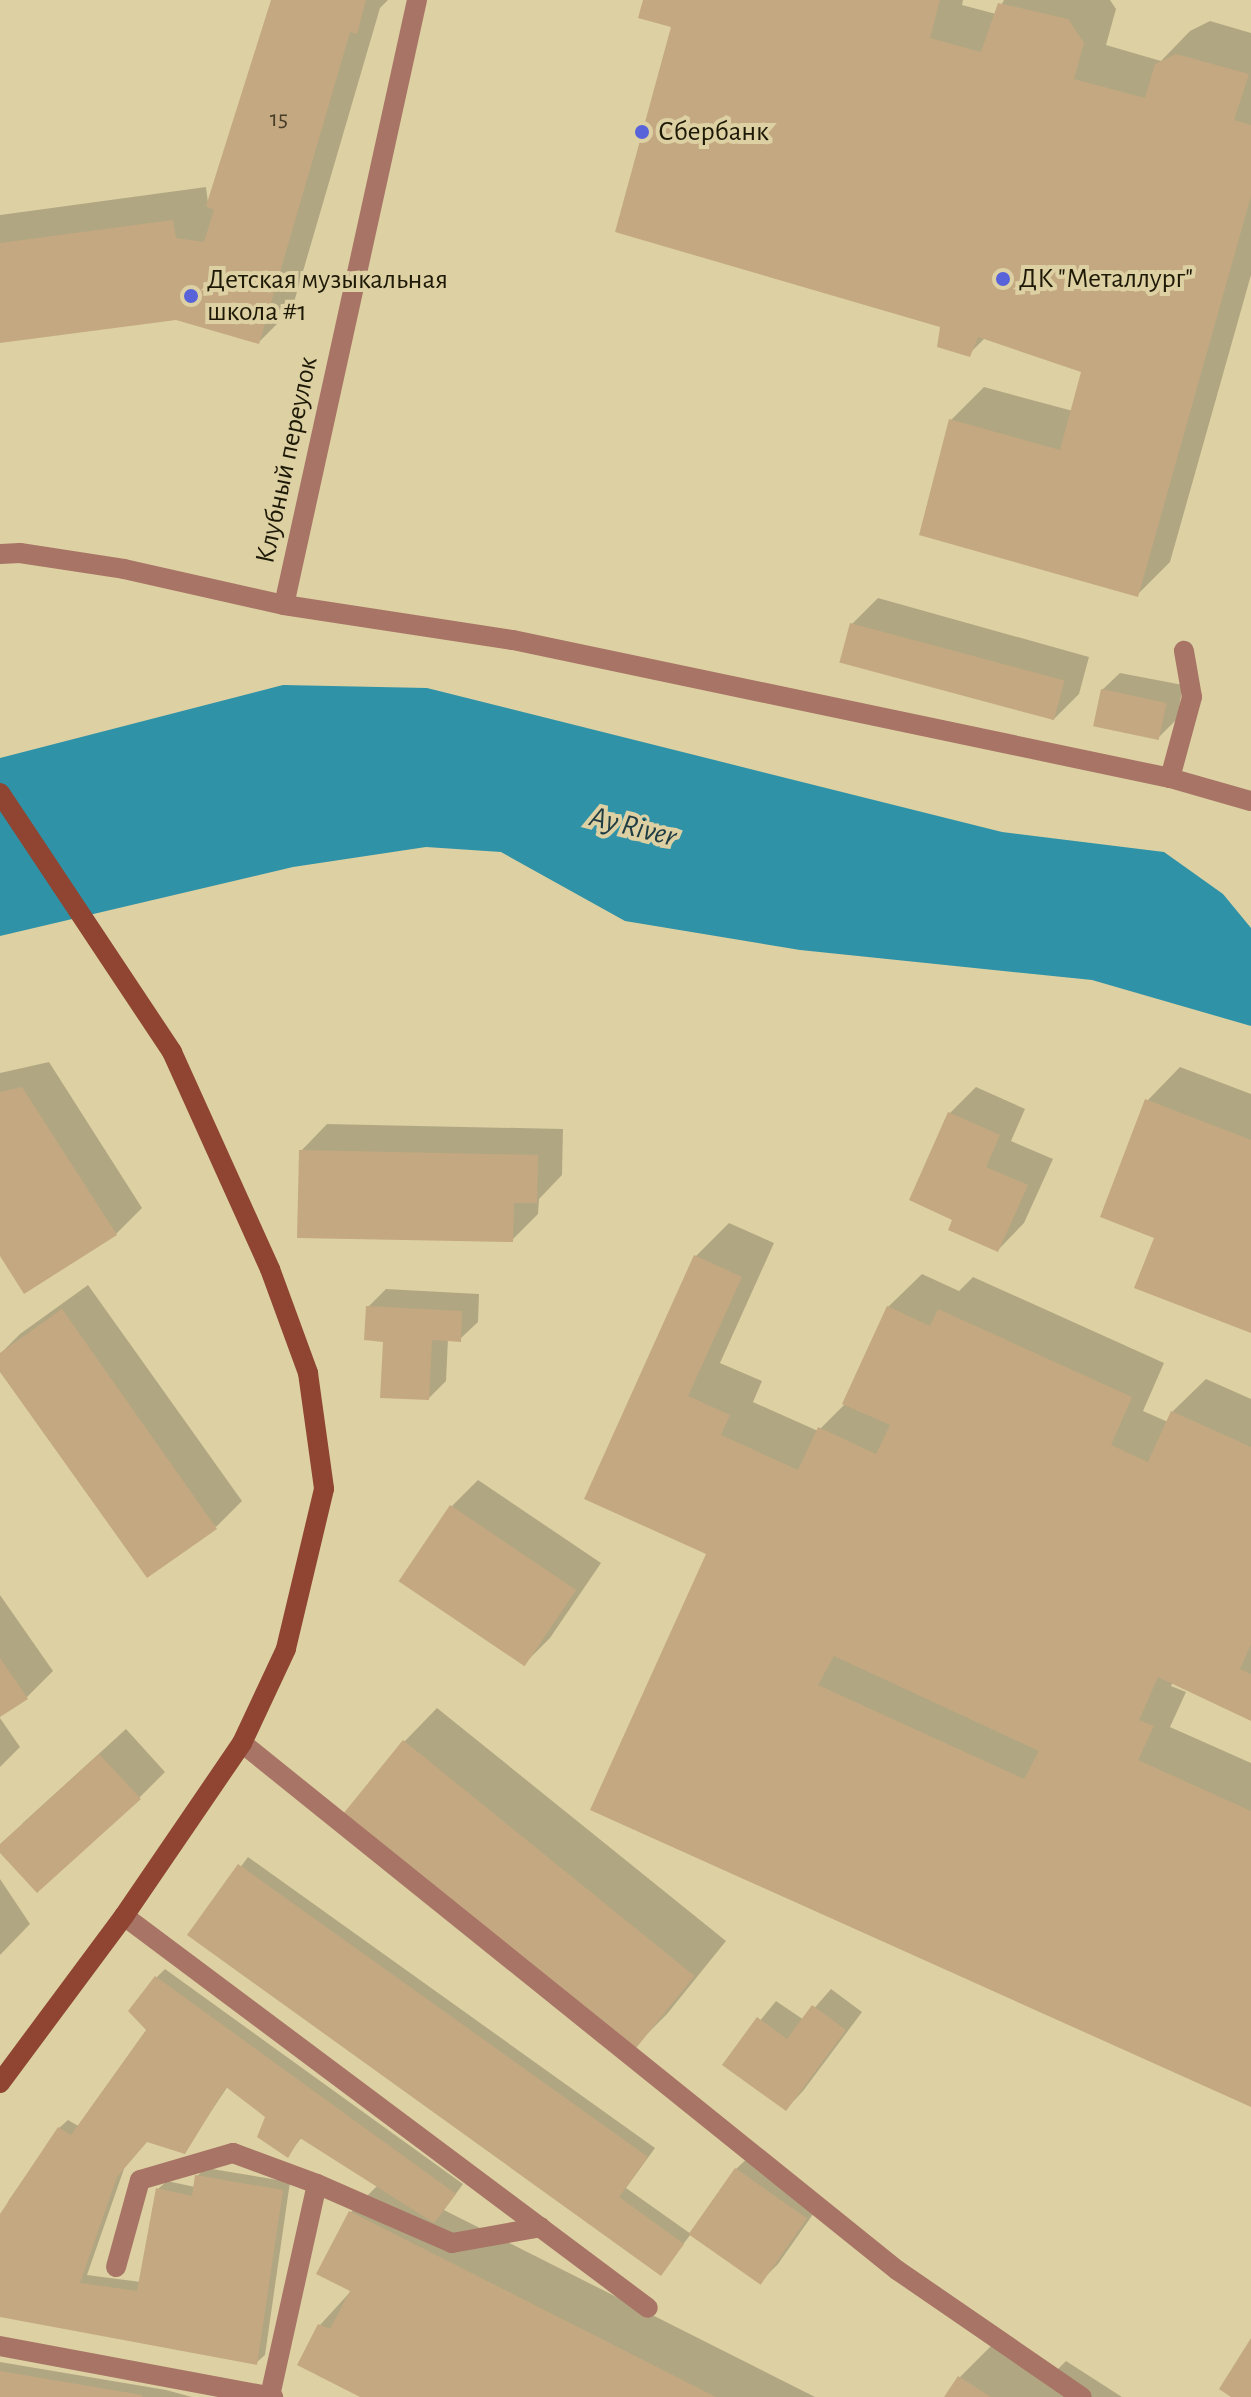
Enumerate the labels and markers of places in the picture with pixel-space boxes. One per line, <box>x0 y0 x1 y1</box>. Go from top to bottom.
place label: Сбербанк <box>658 115 769 149</box>
marker: Сбербанк <box>633 123 651 141</box>
place label: ДК "Металлург" <box>1019 262 1193 296</box>
place label: Детская музыкальная школа #1 <box>207 263 448 329</box>
marker: ДК "Металлург" <box>994 270 1012 288</box>
marker: Детская музыкальная школа #1 <box>182 287 200 305</box>

